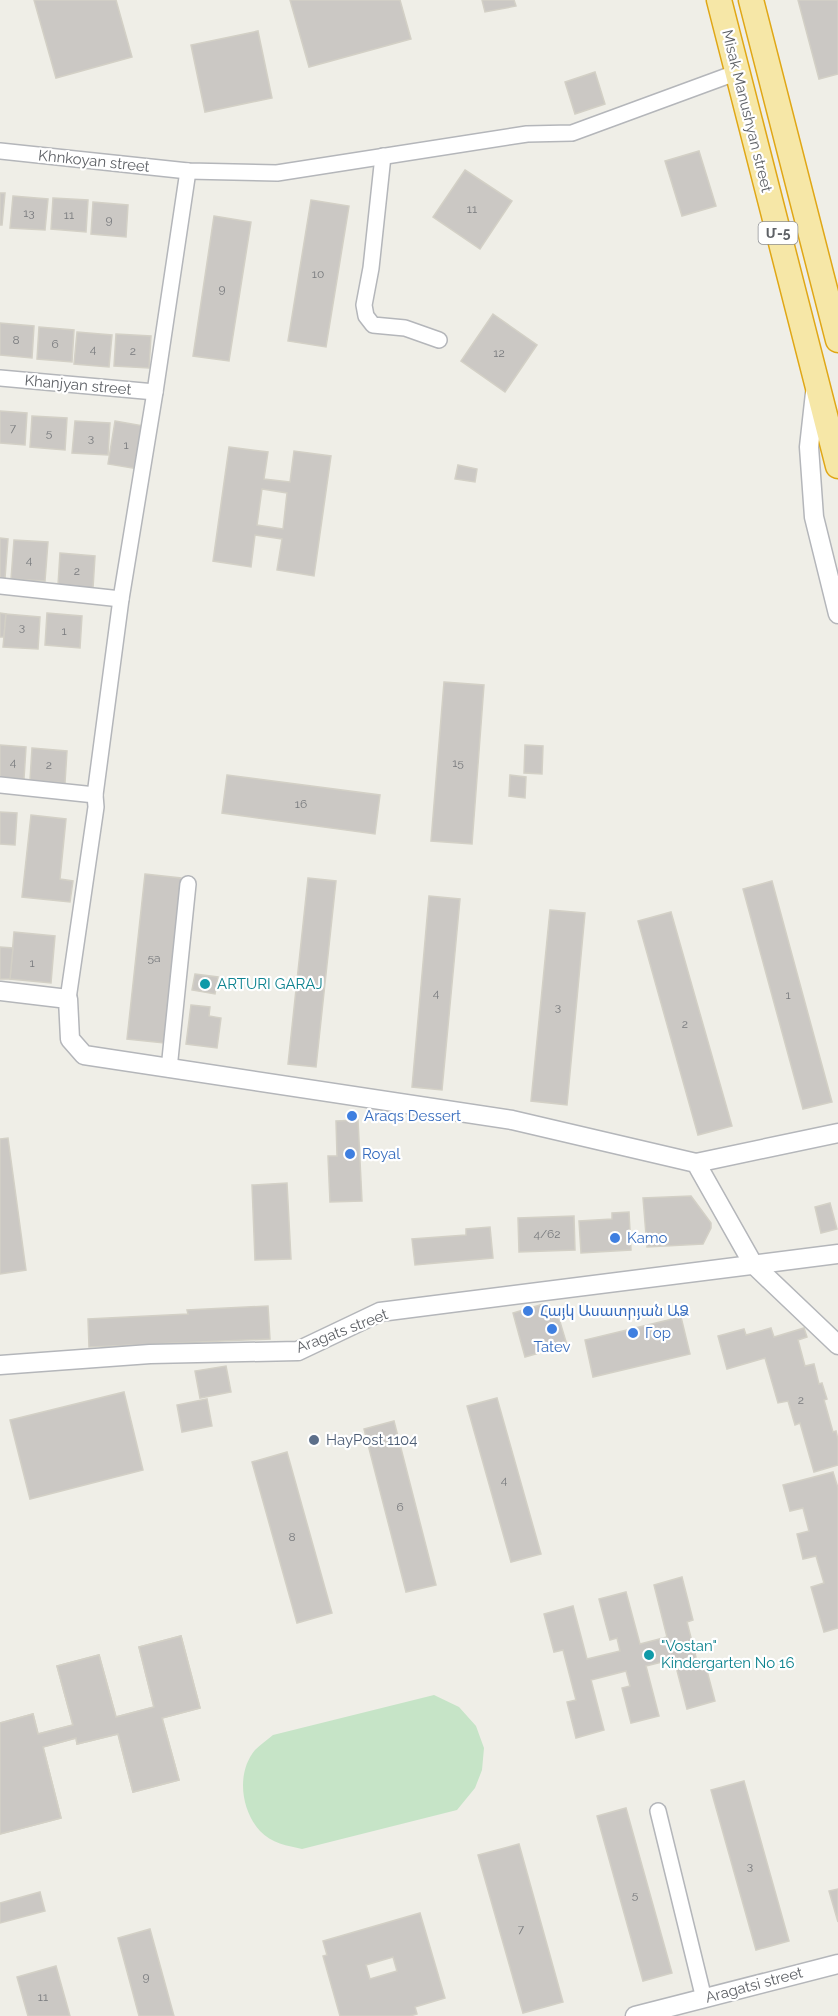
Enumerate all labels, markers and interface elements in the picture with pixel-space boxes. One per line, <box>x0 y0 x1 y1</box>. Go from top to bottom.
street label: Misak Manushyan street <box>718 28 776 194</box>
street label: Khnkoyan street <box>37 146 151 176</box>
house number: 11 <box>467 202 477 216</box>
house number: 13 <box>23 206 35 220</box>
house number: 11 <box>64 208 74 222</box>
house number: 9 <box>105 213 113 227</box>
road number: Մ-5 <box>758 222 798 244</box>
house number: 10 <box>312 267 324 281</box>
house number: 9 <box>218 282 226 296</box>
house number: 8 <box>12 333 20 347</box>
house number: 6 <box>51 337 59 351</box>
house number: 4 <box>90 342 97 356</box>
house number: 2 <box>130 344 136 358</box>
house number: 12 <box>493 346 505 360</box>
street label: Khanjyan street <box>24 371 132 399</box>
house number: 7 <box>10 421 17 435</box>
house number: 5 <box>46 426 53 440</box>
house number: 3 <box>88 431 94 445</box>
house number: 1 <box>123 438 129 452</box>
house number: 4 <box>26 553 33 567</box>
house number: 2 <box>74 564 80 578</box>
house number: 3 <box>19 620 25 634</box>
house number: 1 <box>61 624 67 638</box>
house number: 4 <box>10 755 17 769</box>
house number: 15 <box>452 756 464 770</box>
house number: 2 <box>46 758 52 772</box>
house number: 16 <box>295 797 307 811</box>
house number: 5a <box>147 951 161 965</box>
house number: 1 <box>29 956 35 970</box>
place label: ARTURI GARAJ <box>217 975 323 993</box>
marker: ARTURI GARAJ <box>198 977 212 991</box>
house number: 4 <box>433 986 440 1000</box>
house number: 1 <box>785 988 791 1002</box>
house number: 3 <box>555 1000 561 1014</box>
house number: 2 <box>682 1017 688 1031</box>
place label: Araqs Dessert <box>364 1107 461 1125</box>
marker: Araqs Dessert <box>345 1109 359 1123</box>
place label: Royal <box>362 1145 401 1163</box>
marker: Royal <box>343 1147 357 1161</box>
house number: 4/62 <box>533 1227 561 1241</box>
place label: Kamo <box>627 1229 668 1247</box>
marker: Kamo <box>608 1231 622 1245</box>
place label: Հայկ Ասատրյան ԱՁ <box>540 1302 690 1320</box>
marker: Հայկ Ասատրյան ԱՁ <box>521 1304 535 1318</box>
street label: Aragats street <box>294 1305 390 1357</box>
marker: Tatev <box>545 1322 559 1336</box>
place label: Гор <box>645 1324 671 1342</box>
marker: Гор <box>626 1326 640 1340</box>
place label: Tatev <box>533 1338 571 1356</box>
house number: 2 <box>798 1393 804 1407</box>
place label: HayPost 1104 <box>326 1431 417 1449</box>
marker: HayPost 1104 <box>307 1433 321 1447</box>
house number: 4 <box>501 1473 508 1487</box>
house number: 6 <box>396 1500 404 1514</box>
house number: 8 <box>288 1530 296 1544</box>
place label: "Vostan" Kindergarten No 16 <box>661 1637 795 1672</box>
marker: "Vostan" Kindergarten No 16 <box>642 1648 656 1662</box>
house number: 3 <box>747 1859 753 1873</box>
house number: 5 <box>632 1888 639 1902</box>
house number: 7 <box>518 1922 525 1936</box>
street label: Aragatsi street <box>703 1963 805 2007</box>
house number: 9 <box>142 1970 150 1984</box>
house number: 11 <box>38 1990 48 2004</box>

